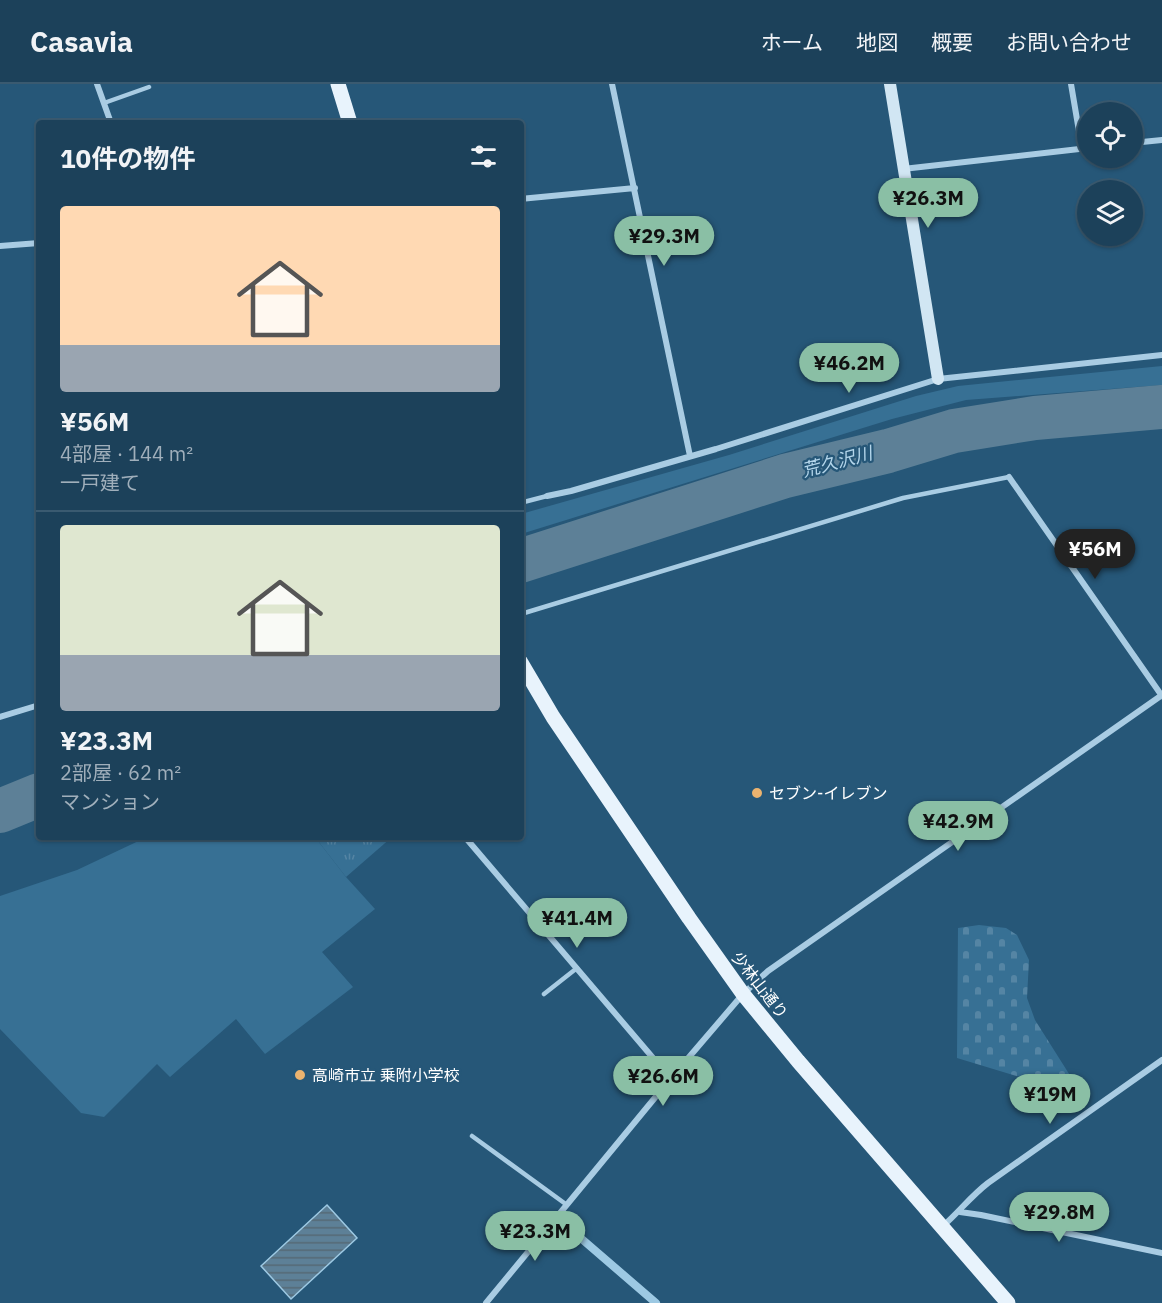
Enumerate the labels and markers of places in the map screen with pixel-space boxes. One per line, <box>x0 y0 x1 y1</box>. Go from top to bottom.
pin: ¥26.3M <box>879 178 977 229</box>
pin: ¥29.3M <box>615 216 713 267</box>
pin: ¥46.2M <box>800 343 898 394</box>
pin: ¥56M <box>1059 529 1131 580</box>
place label: セブン-イレブン <box>769 783 887 803</box>
marker: セブン-イレブン <box>750 786 764 800</box>
pin: ¥42.9M <box>909 801 1007 852</box>
pin: ¥41.4M <box>528 898 626 949</box>
pin: ¥26.6M <box>614 1056 712 1107</box>
place label: 高崎市立 乗附小学校 <box>312 1065 460 1085</box>
marker: 高崎市立 乗附小学校 <box>293 1068 307 1082</box>
pin: ¥19M <box>1014 1074 1086 1125</box>
pin: ¥29.8M <box>1010 1192 1108 1243</box>
pin: ¥23.3M <box>486 1211 584 1262</box>

